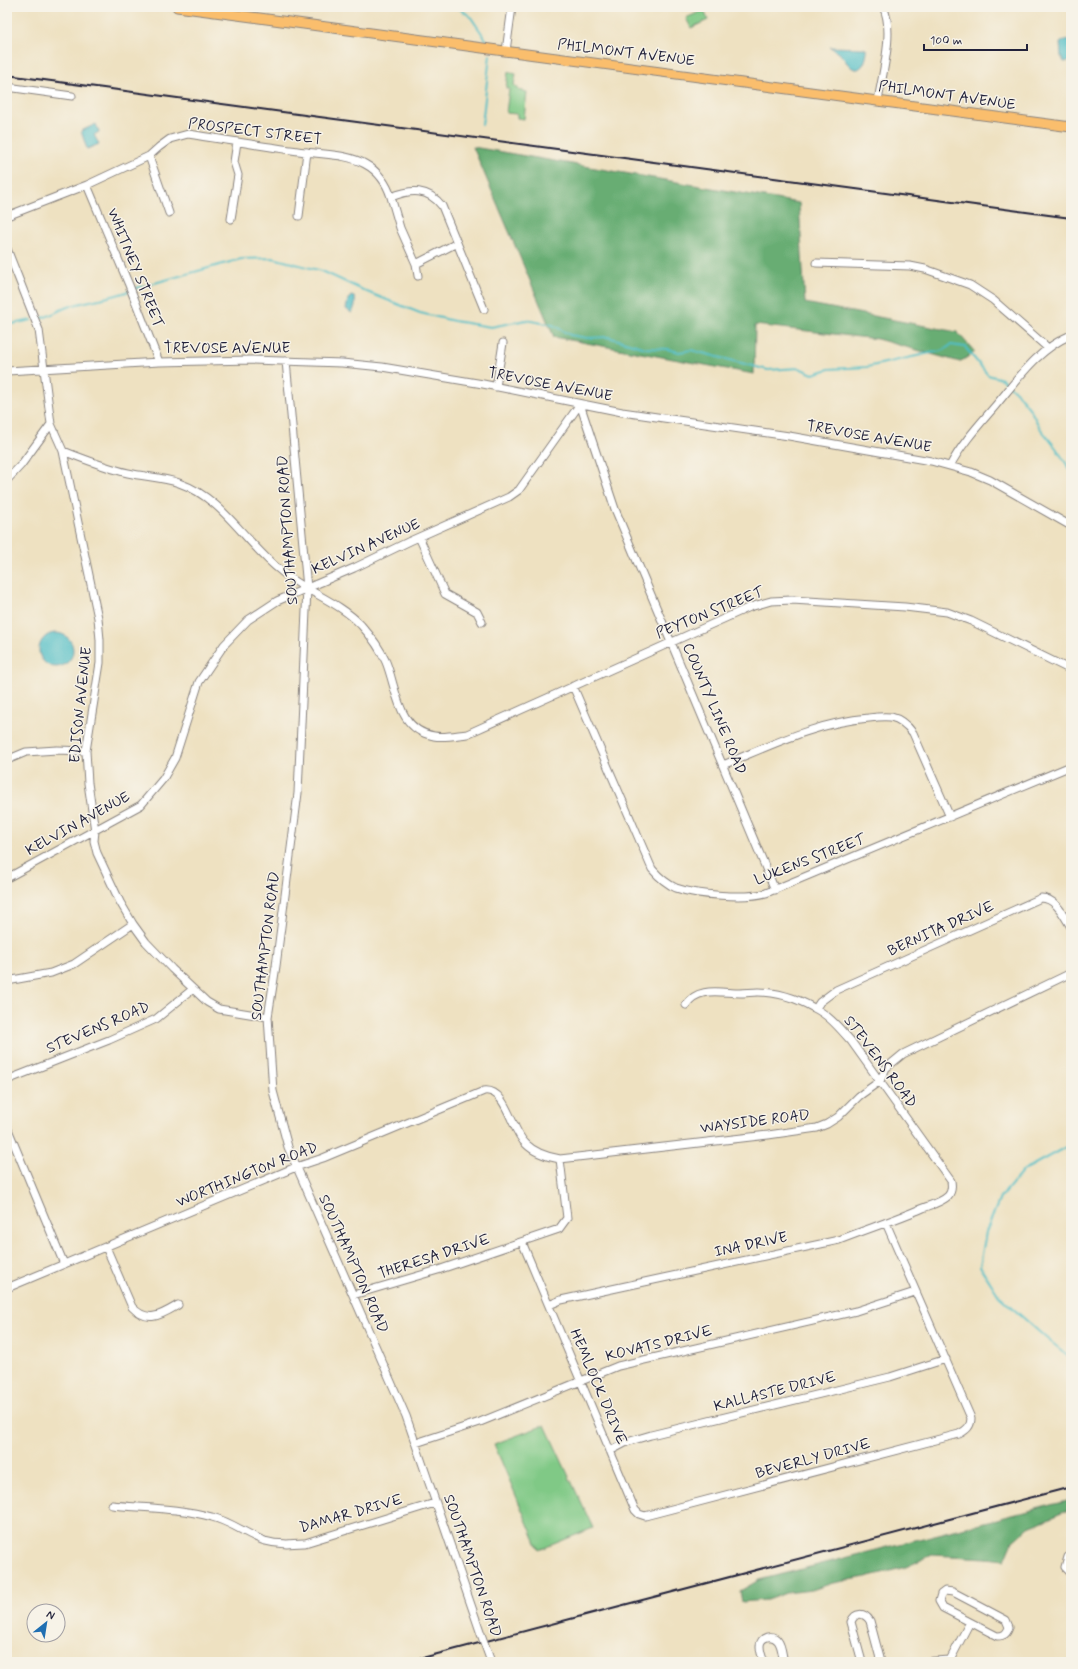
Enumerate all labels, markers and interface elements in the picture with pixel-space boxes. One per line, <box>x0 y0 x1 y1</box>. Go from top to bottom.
scale bar <box>924 26 1027 52</box>
text: 100 m <box>930 33 962 49</box>
street label: PHILMONT AVENUE <box>556 35 696 71</box>
street label: PHILMONT AVENUE <box>877 76 1017 116</box>
street label: PROSPECT STREET <box>187 114 323 150</box>
street label: WHITNEY STREET <box>102 205 168 331</box>
street label: TREVOSE AVENUE <box>164 339 290 359</box>
street label: TREVOSE AVENUE <box>486 363 614 407</box>
street label: TREVOSE AVENUE <box>805 416 933 458</box>
street label: SOUTHAMPTON ROAD <box>273 455 303 605</box>
street label: KELVIN AVENUE <box>309 514 424 580</box>
street label: PEYTON STREET <box>653 582 768 644</box>
street label: COUNTY LINE ROAD <box>677 640 751 778</box>
street label: EDISON AVENUE <box>65 646 97 764</box>
street label: KELVIN AVENUE <box>22 787 134 861</box>
street label: LUKENS STREET <box>751 829 869 890</box>
street label: SOUTHAMPTON ROAD <box>247 870 285 1022</box>
street label: BERNITA DRIVE <box>885 896 998 961</box>
street label: STEVENS ROAD <box>43 997 153 1059</box>
street label: STEVENS ROAD <box>839 1012 921 1112</box>
street label: WAYSIDE ROAD <box>699 1105 811 1139</box>
street label: WORTHINGTON ROAD <box>173 1137 321 1213</box>
street label: SOUTHAMPTON ROAD <box>313 1191 393 1337</box>
street label: INA DRIVE <box>713 1227 790 1262</box>
street label: THERESA DRIVE <box>376 1229 493 1284</box>
street label: KOVATS DRIVE <box>604 1321 715 1367</box>
street label: HEMLOCK DRIVE <box>565 1326 632 1448</box>
street label: KALLASTE DRIVE <box>712 1367 838 1417</box>
street label: BEVERLY DRIVE <box>753 1434 873 1484</box>
street label: DAMAR DRIVE <box>297 1490 405 1538</box>
street label: SOUTHAMPTON ROAD <box>438 1492 506 1640</box>
north arrow <box>26 1603 66 1643</box>
text: N <box>44 1607 57 1623</box>

